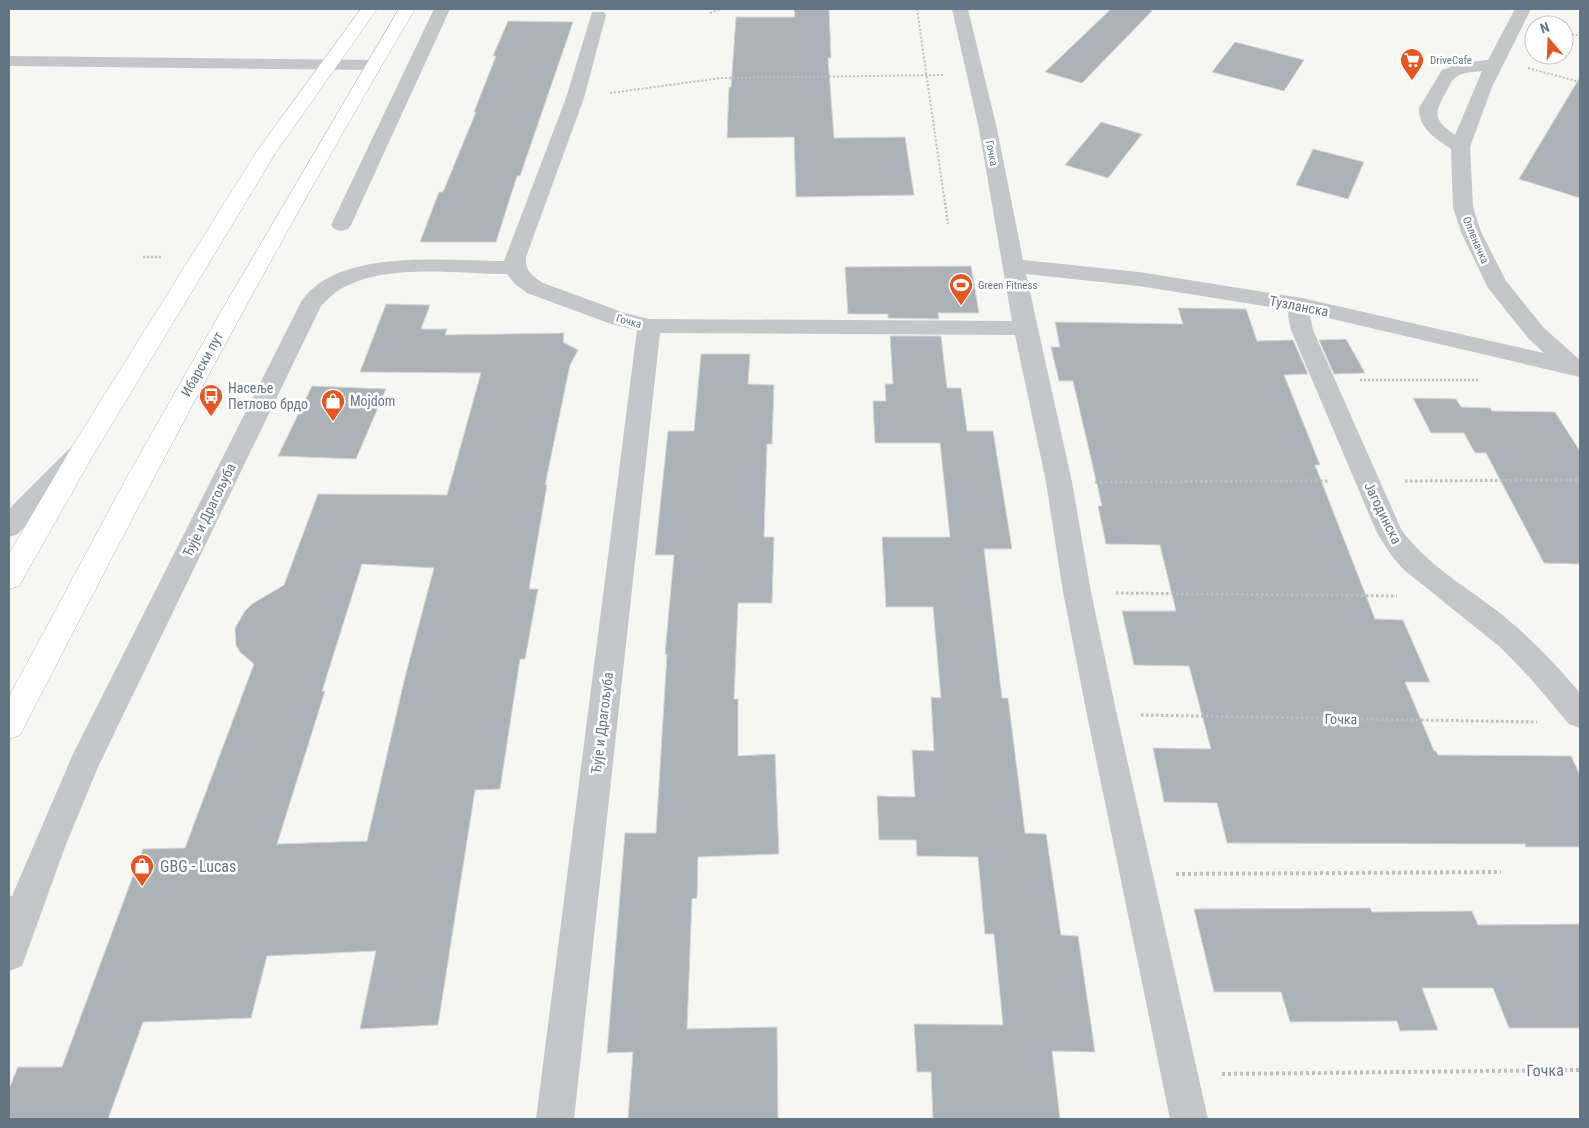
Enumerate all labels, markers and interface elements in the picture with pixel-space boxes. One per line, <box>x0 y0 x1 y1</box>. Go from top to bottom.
north arrow <box>1524 15 1574 65</box>
text: N <box>1538 19 1551 37</box>
supermarket icon: DriveCafe <box>1399 47 1425 81</box>
place label: DriveCafe <box>1430 54 1472 67</box>
street label: Гочка <box>983 139 1000 167</box>
street label: Опленачка <box>1460 215 1491 266</box>
sports icon: Green Fitness <box>948 272 974 306</box>
place label: Green Fitness <box>978 279 1038 292</box>
street label: Тузланска <box>1268 292 1330 320</box>
street label: Гочка <box>615 312 643 331</box>
street label: Ибарски пут <box>178 329 226 399</box>
place label: Насеље Петлово брдо <box>228 380 308 412</box>
bus stop icon: Насеље Петлово брдо <box>198 383 224 417</box>
shop icon: Mojdom <box>320 388 346 422</box>
place label: Mojdom <box>350 393 395 409</box>
street label: Ђује и Драгољуба <box>179 461 239 559</box>
street label: Јагодинска <box>1361 480 1405 546</box>
street label: Ђује и Драгољуба <box>588 671 616 775</box>
street label: Гочка <box>1324 711 1358 727</box>
shop icon: GBG - Lucas <box>129 853 155 887</box>
place label: GBG - Lucas <box>160 857 236 876</box>
street label: Гочка <box>1526 1061 1564 1080</box>

